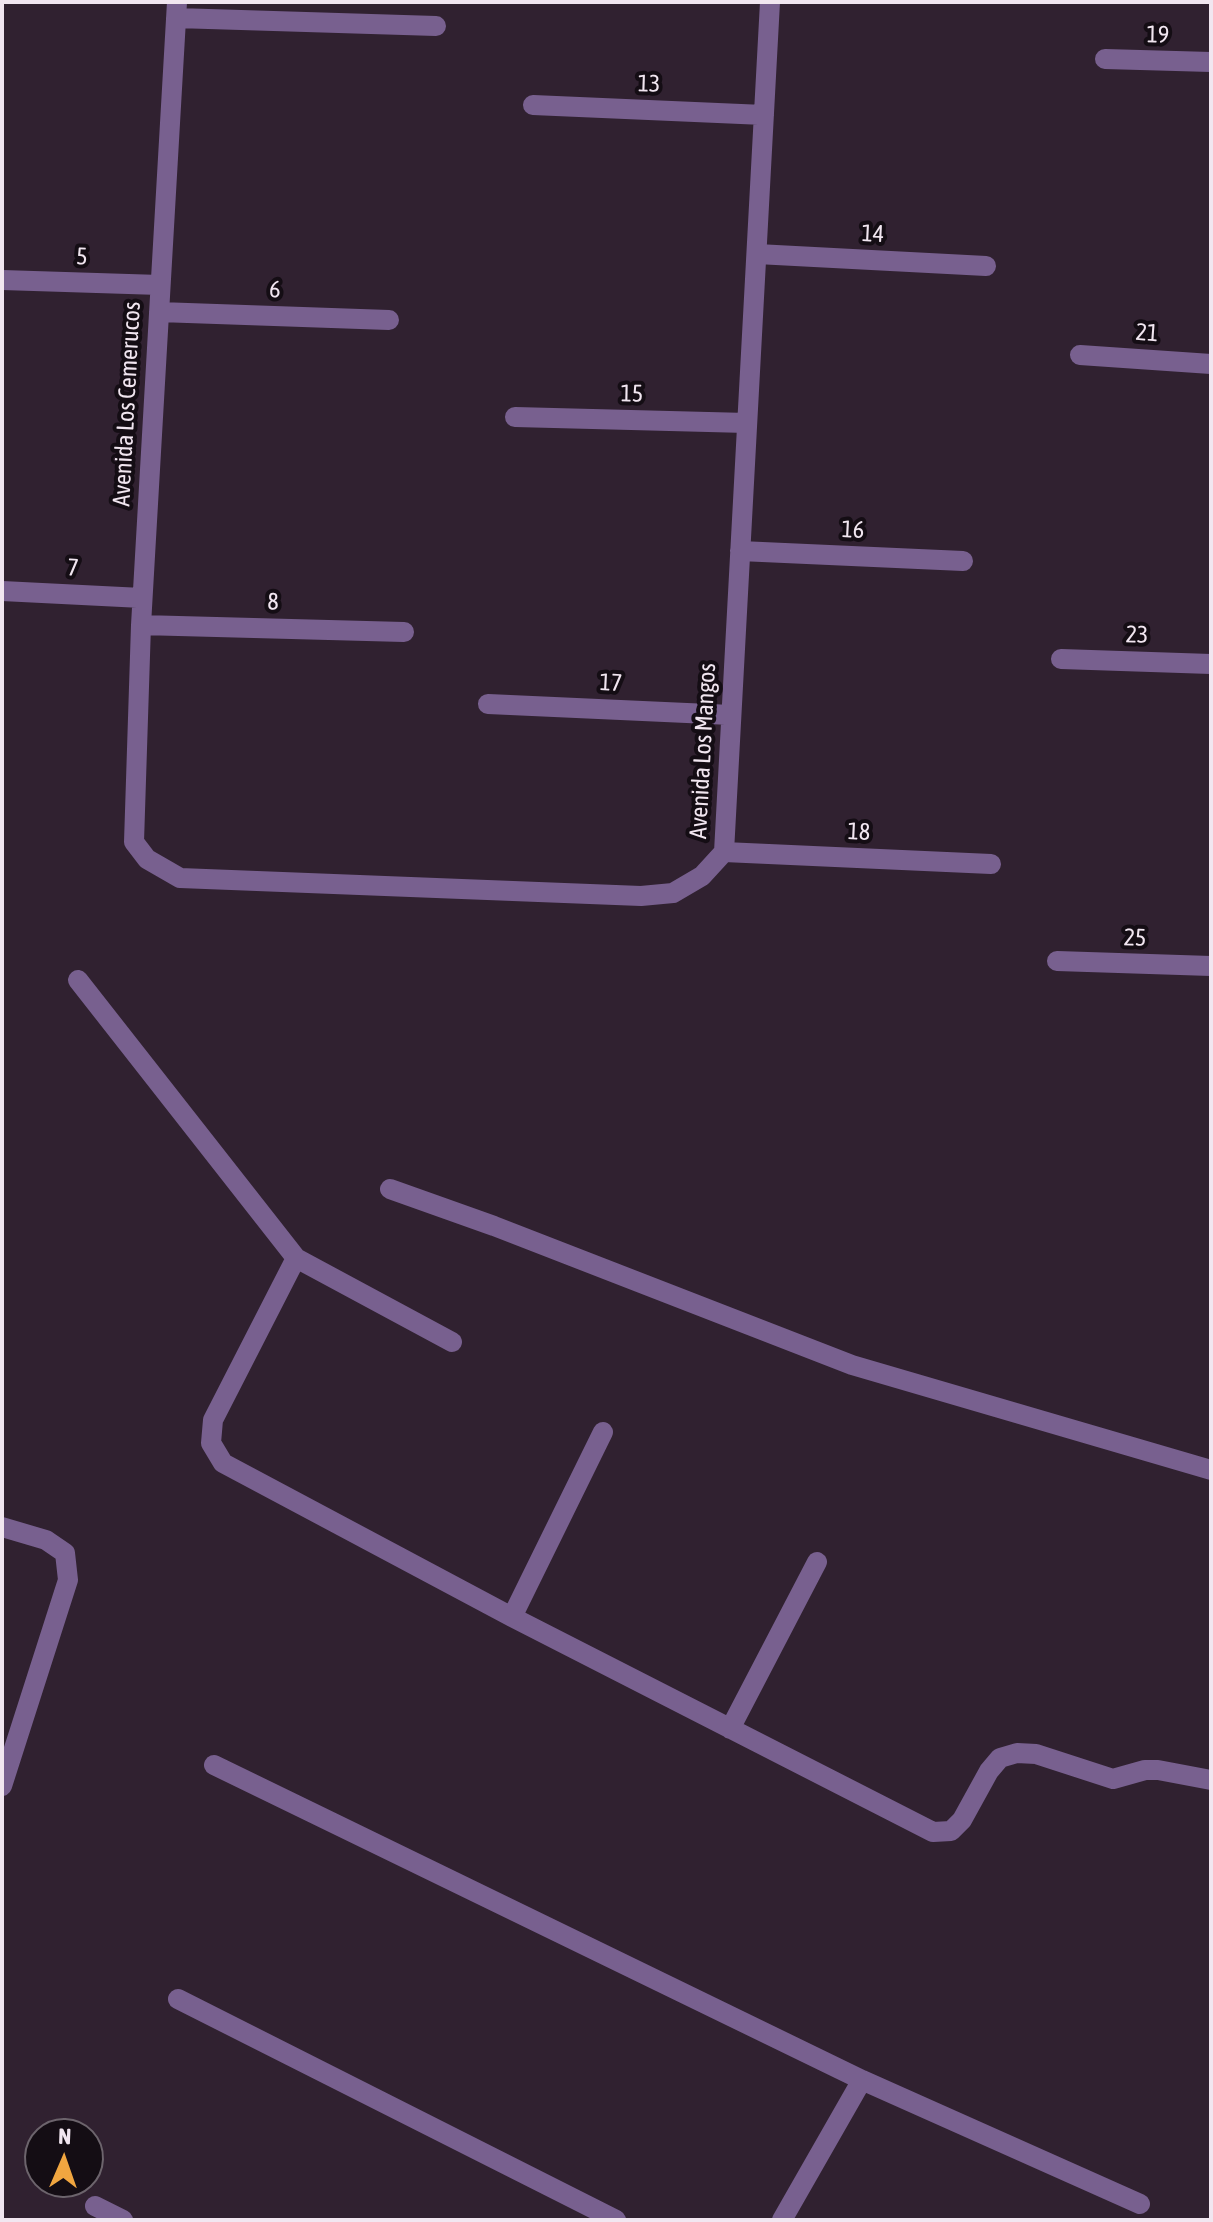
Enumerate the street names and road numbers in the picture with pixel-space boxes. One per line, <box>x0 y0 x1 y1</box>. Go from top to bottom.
street label: 19 <box>1146 20 1170 50</box>
street label: 13 <box>637 69 661 99</box>
street label: 14 <box>861 219 885 249</box>
street label: 5 <box>76 242 88 272</box>
street label: 6 <box>269 275 281 305</box>
street label: Avenida Los Cemerucos <box>107 301 147 507</box>
street label: 21 <box>1135 318 1159 348</box>
street label: 15 <box>620 379 644 409</box>
street label: 16 <box>841 515 865 545</box>
street label: 7 <box>67 553 79 583</box>
street label: 8 <box>267 588 279 616</box>
street label: 23 <box>1125 620 1149 650</box>
street label: Avenida Los Mangos <box>684 662 722 840</box>
street label: 17 <box>599 668 623 698</box>
street label: 18 <box>847 817 871 847</box>
street label: 25 <box>1123 923 1147 953</box>

